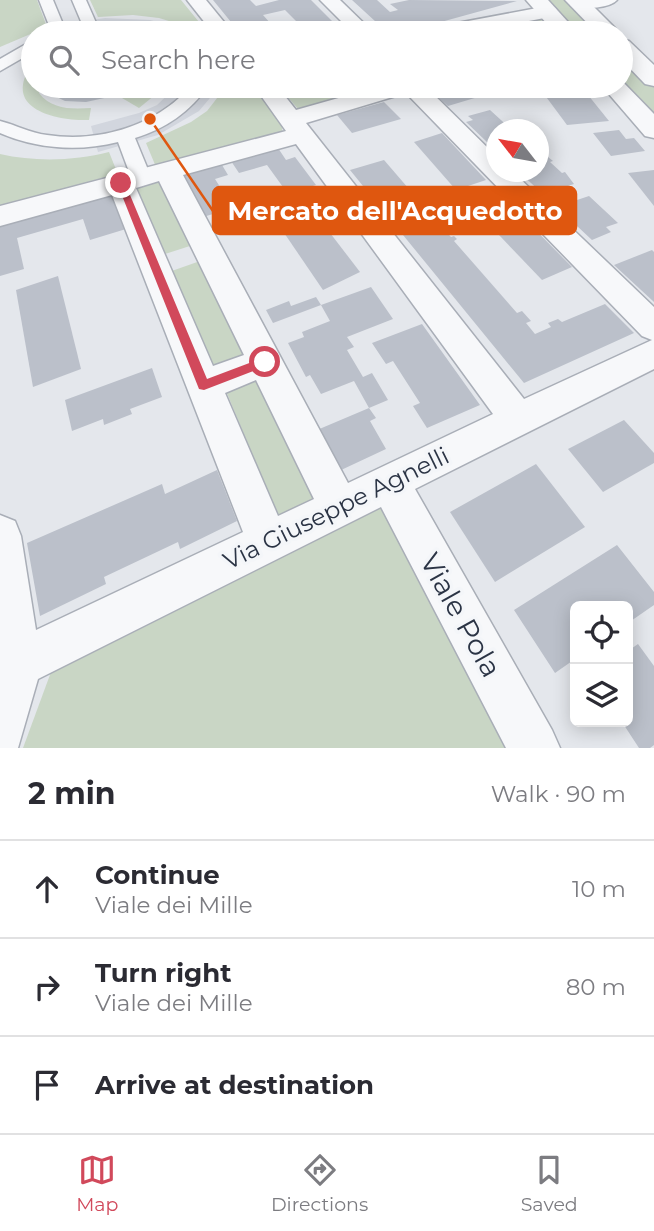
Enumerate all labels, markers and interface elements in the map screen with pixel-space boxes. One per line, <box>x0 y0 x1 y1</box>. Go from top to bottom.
search box <box>21 21 633 98</box>
icon: search <box>45 41 83 79</box>
text: Search here <box>101 44 256 76</box>
north arrow <box>486 119 549 182</box>
route end <box>105 167 136 198</box>
callout: Mercato dell'Acquedotto <box>213 187 576 234</box>
text: Mercato dell'Acquedotto <box>228 195 562 227</box>
route start <box>249 346 280 377</box>
street label: Via Giuseppe Agnelli <box>218 441 454 575</box>
street label: Viale Pola <box>413 547 509 683</box>
map controls <box>570 601 633 727</box>
button: locate <box>570 601 633 664</box>
button: layers <box>570 664 633 727</box>
text: 2 min <box>28 775 115 812</box>
text: Walk · 90 m <box>491 780 626 808</box>
text: Continue <box>95 859 220 891</box>
icon: ahead <box>28 870 66 908</box>
text: 10 m <box>572 875 626 903</box>
text: Viale dei Mille <box>95 891 253 919</box>
text: Turn right <box>95 957 231 989</box>
icon: right <box>28 968 66 1006</box>
text: 80 m <box>566 973 626 1001</box>
text: Viale dei Mille <box>95 989 253 1017</box>
icon: arrive <box>28 1066 66 1104</box>
text: Arrive at destination <box>95 1069 374 1101</box>
tab: Map <box>76 1151 118 1216</box>
tab: Directions <box>271 1151 368 1216</box>
tab: Saved <box>521 1151 578 1216</box>

